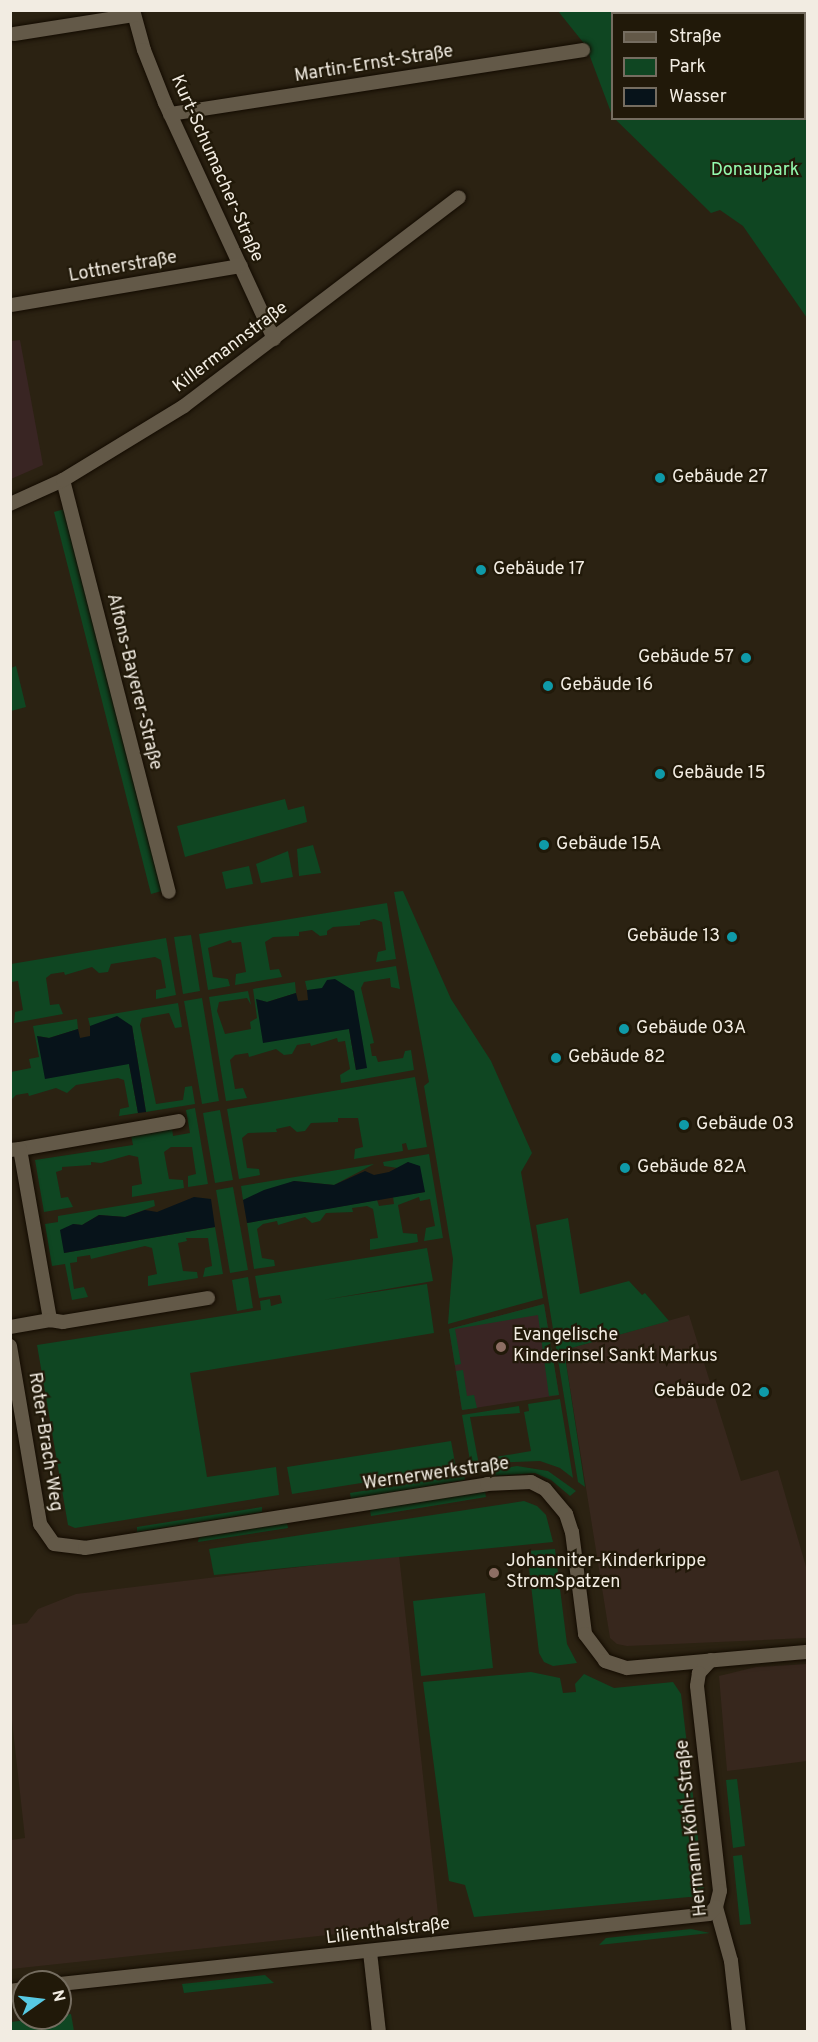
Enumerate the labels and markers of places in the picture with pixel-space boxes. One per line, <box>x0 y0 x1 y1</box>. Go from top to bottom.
place label: Gebäude 27 <box>672 467 768 489</box>
marker: Gebäude 27 <box>653 471 667 485</box>
place label: Gebäude 17 <box>493 559 585 581</box>
marker: Gebäude 17 <box>474 563 488 577</box>
place label: Gebäude 57 <box>638 647 734 669</box>
marker: Gebäude 57 <box>739 651 753 665</box>
place label: Gebäude 16 <box>560 675 653 697</box>
marker: Gebäude 16 <box>541 679 555 693</box>
place label: Gebäude 15 <box>672 763 766 785</box>
marker: Gebäude 15 <box>653 767 667 781</box>
place label: Gebäude 15A <box>556 834 661 856</box>
marker: Gebäude 15A <box>537 838 551 852</box>
place label: Gebäude 13 <box>627 926 720 948</box>
marker: Gebäude 13 <box>725 930 739 944</box>
place label: Gebäude 03A <box>636 1018 746 1040</box>
marker: Gebäude 03A <box>617 1022 631 1036</box>
place label: Gebäude 82 <box>568 1047 665 1069</box>
marker: Gebäude 82 <box>549 1051 563 1065</box>
place label: Gebäude 03 <box>696 1114 794 1136</box>
marker: Gebäude 03 <box>677 1118 691 1132</box>
place label: Gebäude 82A <box>637 1157 747 1179</box>
marker: Gebäude 82A <box>618 1161 632 1175</box>
place label: Evangelische Kinderinsel Sankt Markus <box>513 1326 718 1368</box>
marker: Evangelische Kinderinsel Sankt Markus <box>494 1340 508 1354</box>
place label: Gebäude 02 <box>654 1381 752 1403</box>
marker: Gebäude 02 <box>757 1385 771 1399</box>
place label: Johanniter-Kinderkrippe StromSpatzen <box>506 1552 706 1594</box>
marker: Johanniter-Kinderkrippe StromSpatzen <box>487 1566 501 1580</box>

